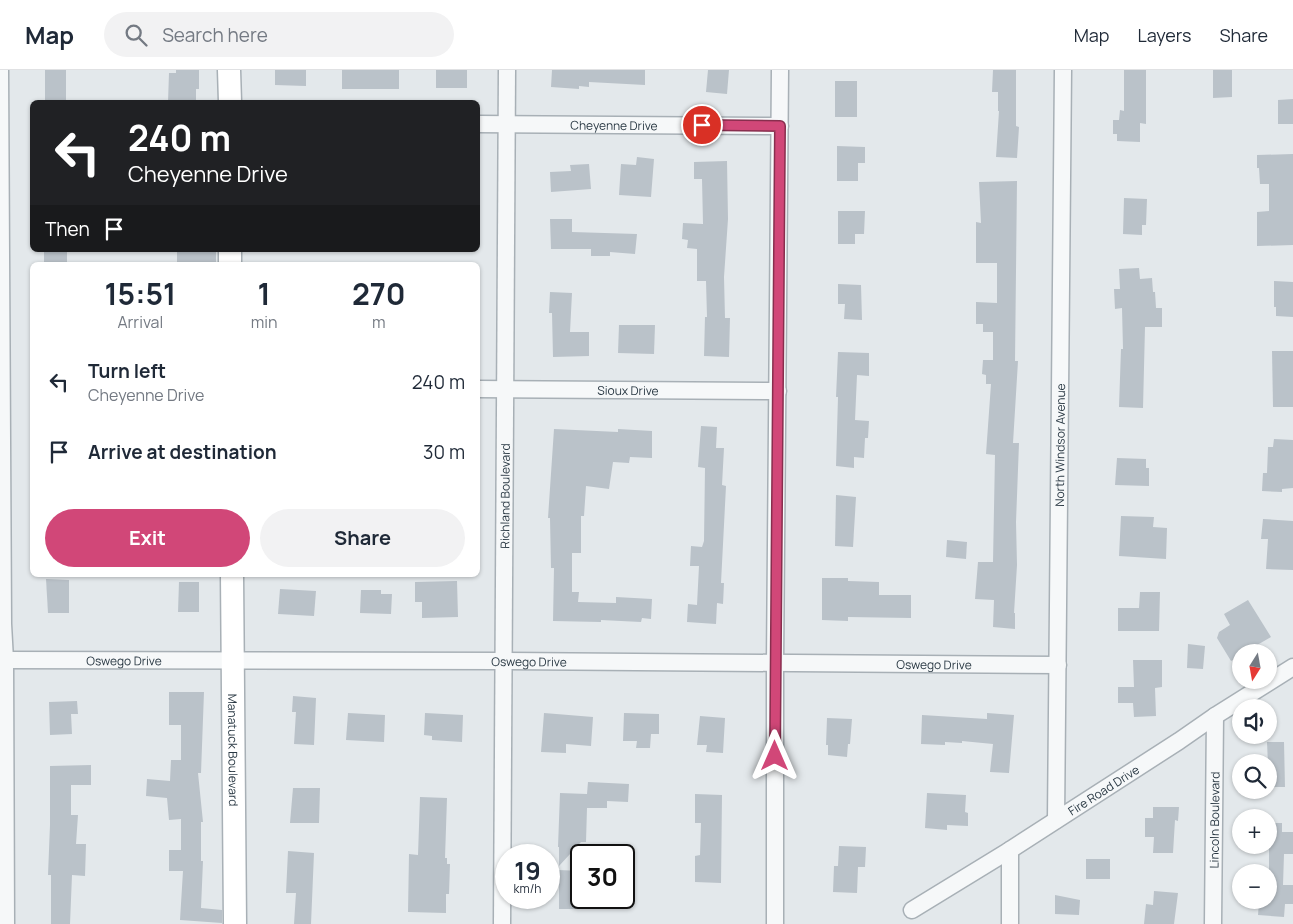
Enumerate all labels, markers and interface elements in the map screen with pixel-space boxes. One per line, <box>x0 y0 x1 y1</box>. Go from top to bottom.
search box <box>104 12 454 57</box>
text: Map <box>25 18 74 51</box>
icon: search <box>122 21 150 49</box>
text: Search here <box>162 22 268 48</box>
text: Map <box>1074 23 1109 47</box>
text: Layers <box>1137 23 1191 47</box>
text: Share <box>1219 23 1268 47</box>
pin <box>681 104 723 146</box>
icon: arrive <box>688 111 716 139</box>
text: 240 m <box>128 114 231 162</box>
street label: Cheyenne Drive <box>570 116 658 134</box>
icon: left <box>45 120 110 185</box>
text: Cheyenne Drive <box>128 159 288 189</box>
icon: arrive <box>100 215 128 243</box>
text: Then <box>45 216 90 242</box>
text: 15:51 <box>104 273 176 314</box>
text: 1 <box>257 273 271 314</box>
text: 270 <box>352 273 406 314</box>
text: Arrival <box>117 311 163 333</box>
text: min <box>251 311 277 333</box>
text: m <box>372 311 385 333</box>
text: Turn left <box>88 358 166 384</box>
icon: left <box>45 368 73 396</box>
text: 240 m <box>412 369 465 395</box>
street label: Sioux Drive <box>597 381 659 399</box>
street label: North Windsor Avenue <box>1050 383 1069 507</box>
text: Cheyenne Drive <box>88 384 204 406</box>
icon: arrive <box>45 438 73 466</box>
text: Arrive at destination <box>88 439 277 465</box>
text: 30 m <box>423 439 465 465</box>
street label: Richland Boulevard <box>496 443 513 549</box>
button: Exit <box>45 509 250 567</box>
button: Share <box>260 509 465 567</box>
north arrow <box>1232 644 1278 689</box>
map controls <box>1232 644 1277 909</box>
street label: Oswego Drive <box>86 652 162 669</box>
street label: Oswego Drive <box>491 652 567 670</box>
street label: Oswego Drive <box>896 655 972 673</box>
street label: Manatuck Boulevard <box>225 694 242 806</box>
button: sound <box>1232 699 1277 744</box>
position arrow <box>748 729 800 781</box>
button: search <box>1232 754 1277 799</box>
street label: Fire Road Drive <box>1065 761 1142 819</box>
street label: Lincoln Boulevard <box>1205 771 1223 869</box>
button: + <box>1232 809 1277 854</box>
speed limit sign: 30 <box>570 844 635 909</box>
text: 19 <box>514 853 541 888</box>
button: − <box>1232 864 1277 909</box>
text: km/h <box>514 880 541 897</box>

